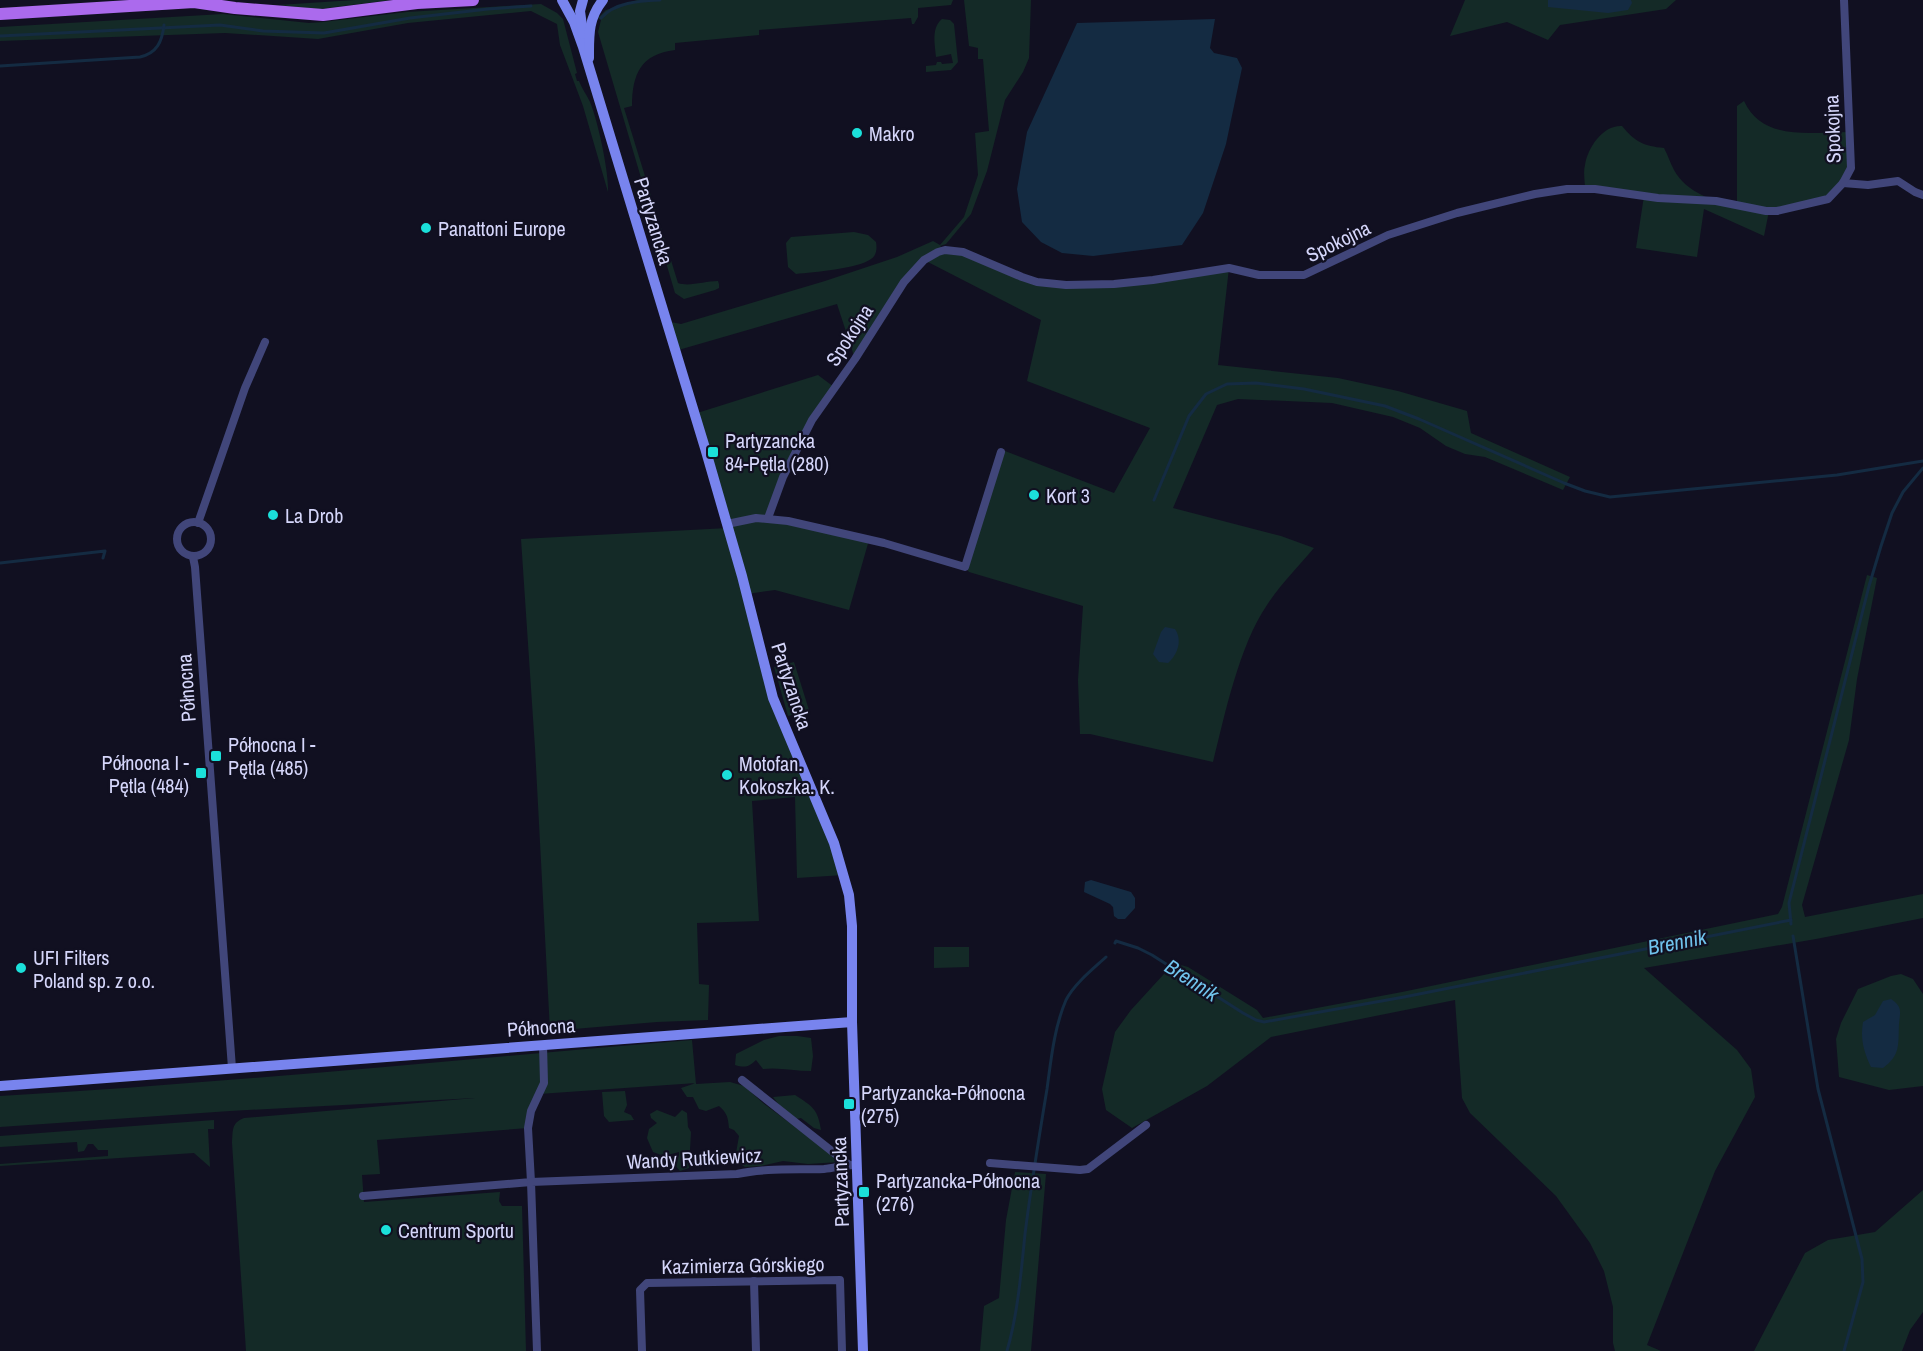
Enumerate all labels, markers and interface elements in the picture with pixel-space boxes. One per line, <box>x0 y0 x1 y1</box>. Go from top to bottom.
street label: Spokojna <box>1817 94 1847 164</box>
place label: Makro <box>869 120 915 147</box>
marker: Makro <box>850 126 864 140</box>
street label: Partyzancka <box>628 174 680 268</box>
street label: Spokojna <box>1301 214 1375 268</box>
place label: Panattoni Europe <box>438 215 566 242</box>
marker: Panattoni Europe <box>419 221 433 235</box>
street label: Spokojna <box>819 299 879 371</box>
place label: Partyzancka 84-Pętla (280) <box>725 427 829 477</box>
marker: Partyzancka 84-Pętla (280) <box>706 445 720 459</box>
place label: Kort 3 <box>1046 482 1090 509</box>
marker: Kort 3 <box>1027 488 1041 502</box>
place label: La Drob <box>285 502 343 529</box>
marker: La Drob <box>266 508 280 522</box>
street label: Partyzancka <box>765 639 819 733</box>
street label: Północna <box>170 653 202 723</box>
place label: Północna I - Pętla (485) <box>228 731 316 781</box>
place label: Północna I - Pętla (484) <box>101 749 190 799</box>
marker: Północna I - Pętla (485) <box>209 749 223 763</box>
place label: Motofan. Kokoszka. K. <box>739 750 835 800</box>
marker: Północna I - Pętla (484) <box>194 766 208 780</box>
marker: Motofan. Kokoszka. K. <box>720 768 734 782</box>
water label: Brennik <box>1645 922 1710 962</box>
place label: UFI Filters Poland sp. z o.o. <box>33 944 155 994</box>
water label: Brennik <box>1159 952 1226 1009</box>
marker: UFI Filters Poland sp. z o.o. <box>14 961 28 975</box>
street label: Północna <box>506 1011 576 1043</box>
place label: Partyzancka-Północna (275) <box>861 1079 1025 1129</box>
marker: Partyzancka-Północna (275) <box>842 1097 856 1111</box>
street label: Partyzancka <box>825 1136 855 1228</box>
street label: Wandy Rutkiewicz <box>626 1141 762 1175</box>
place label: Partyzancka-Północna (276) <box>876 1167 1040 1217</box>
marker: Partyzancka-Północna (276) <box>857 1185 871 1199</box>
place label: Centrum Sportu <box>398 1217 514 1244</box>
marker: Centrum Sportu <box>379 1223 393 1237</box>
street label: Kazimierza Górskiego <box>661 1250 825 1280</box>

